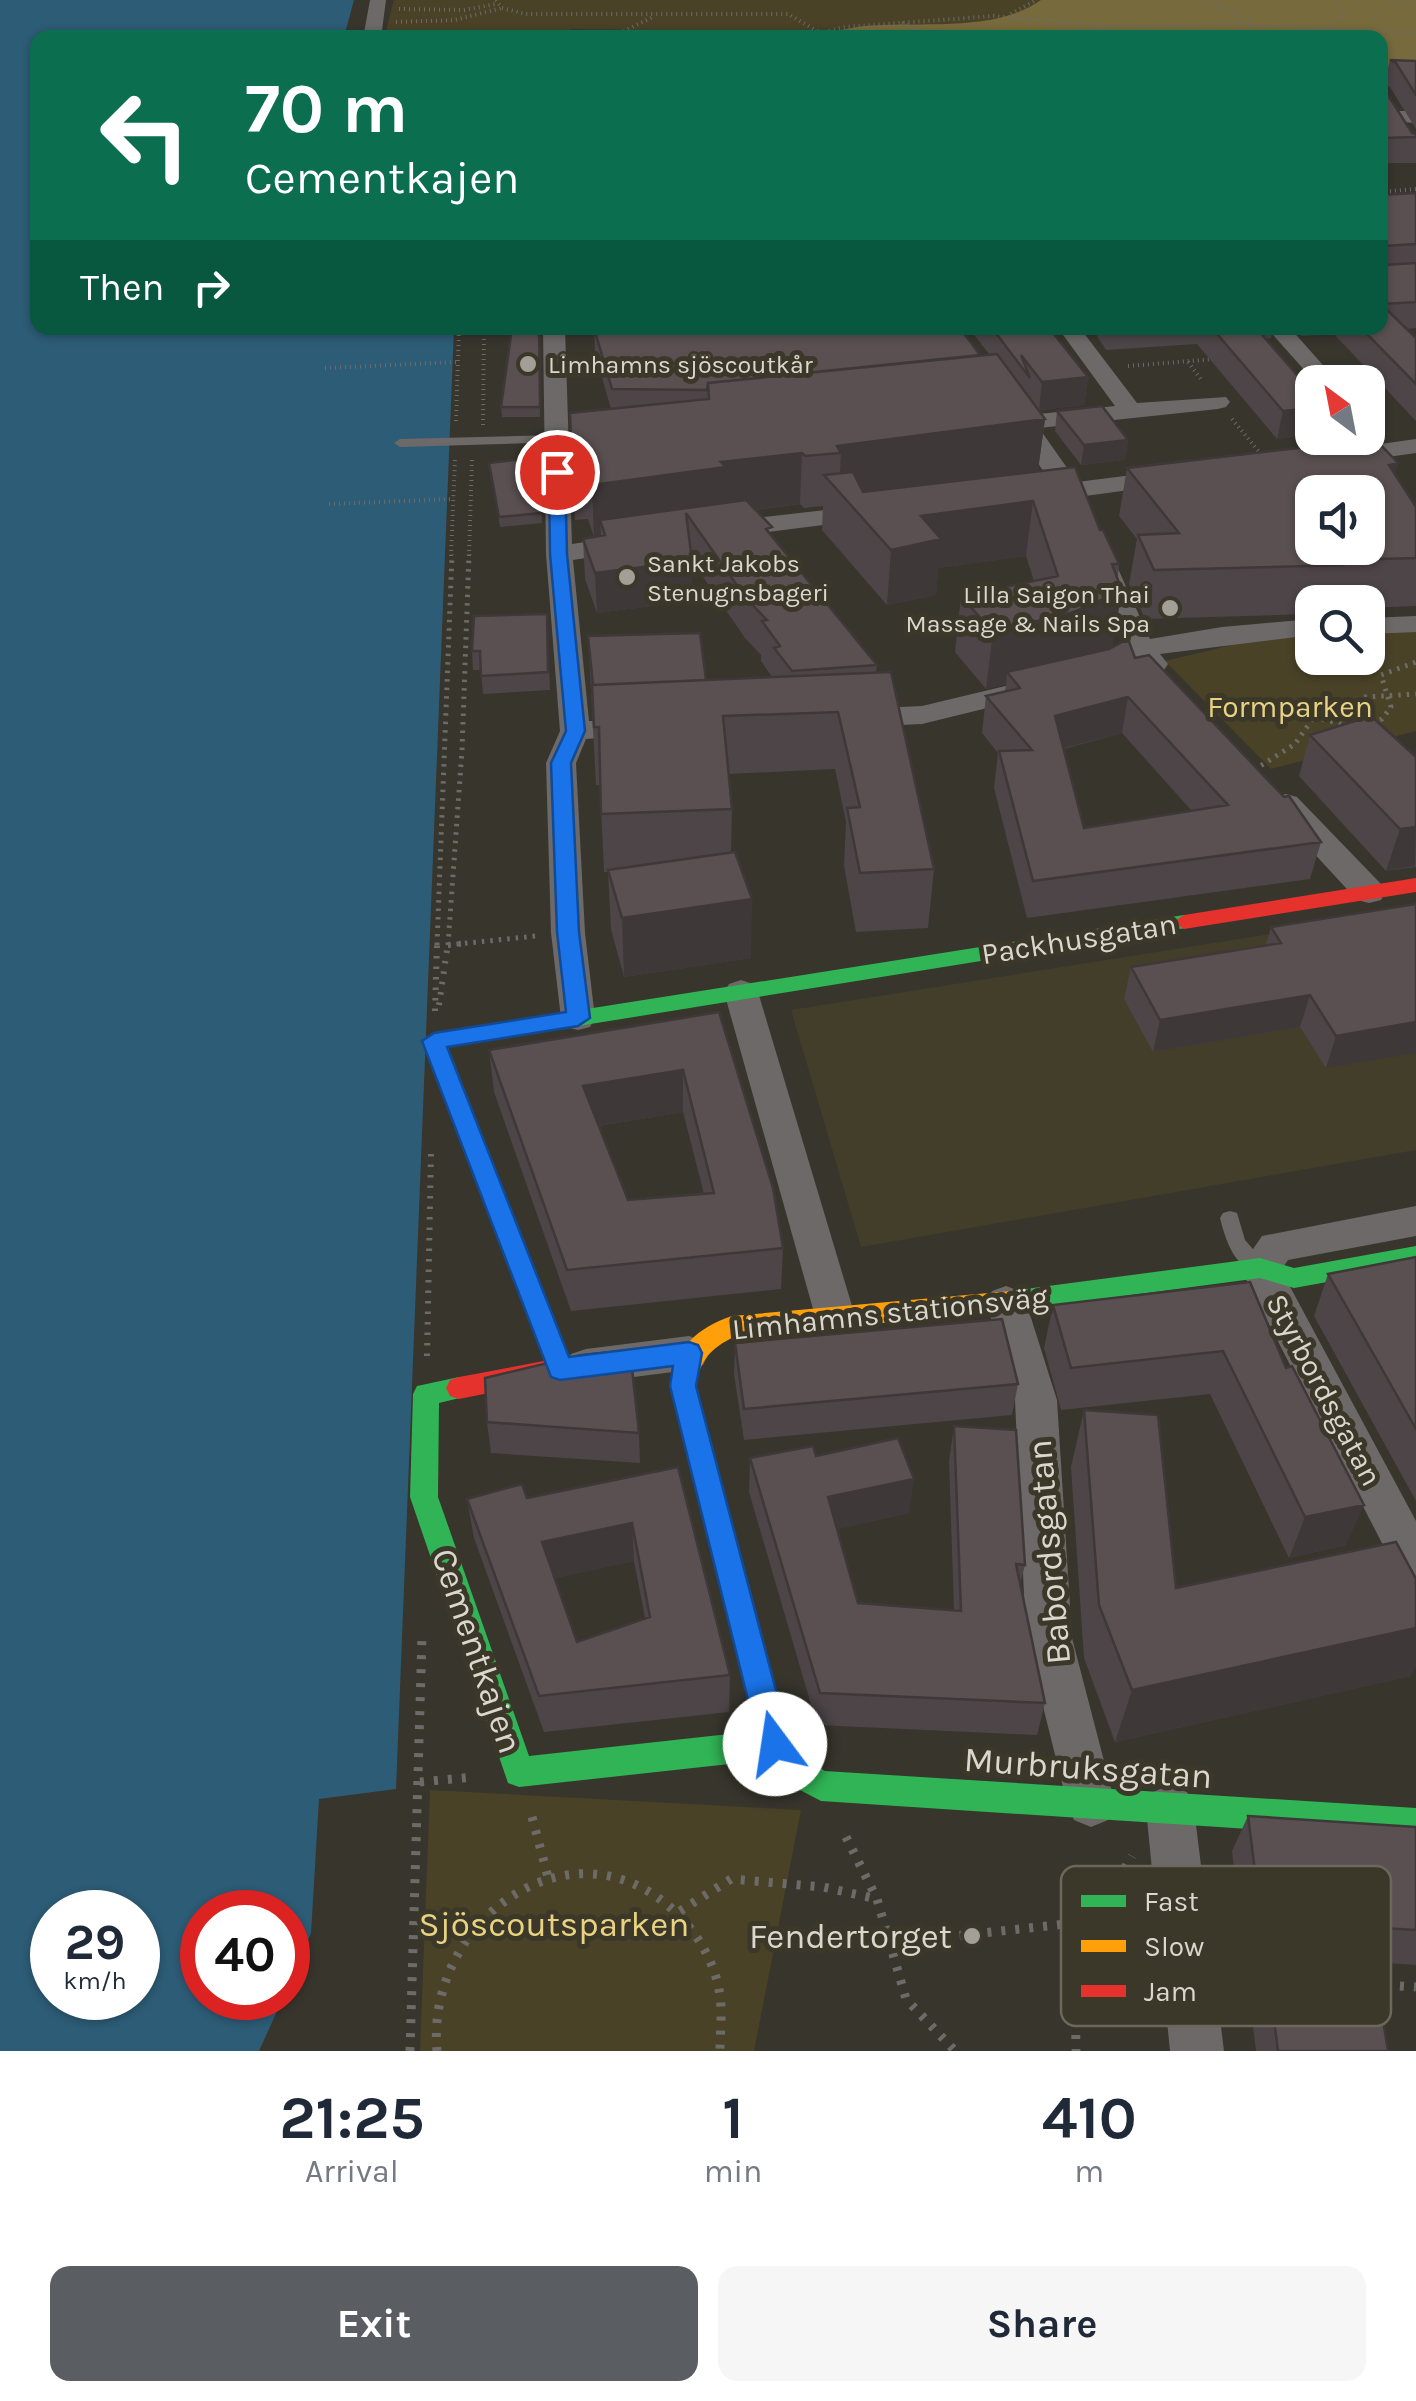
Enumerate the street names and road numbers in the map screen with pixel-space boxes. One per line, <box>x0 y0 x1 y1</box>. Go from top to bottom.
street label: Packhusgatan <box>979 906 1179 972</box>
street label: Limhamns stationsväg <box>730 1279 1050 1347</box>
street label: Styrbordsgatan <box>1258 1288 1390 1492</box>
street label: Babordsgatan <box>1019 1438 1079 1666</box>
street label: Cementkajen <box>423 1543 531 1759</box>
street label: Murbruksgatan <box>962 1739 1214 1797</box>

